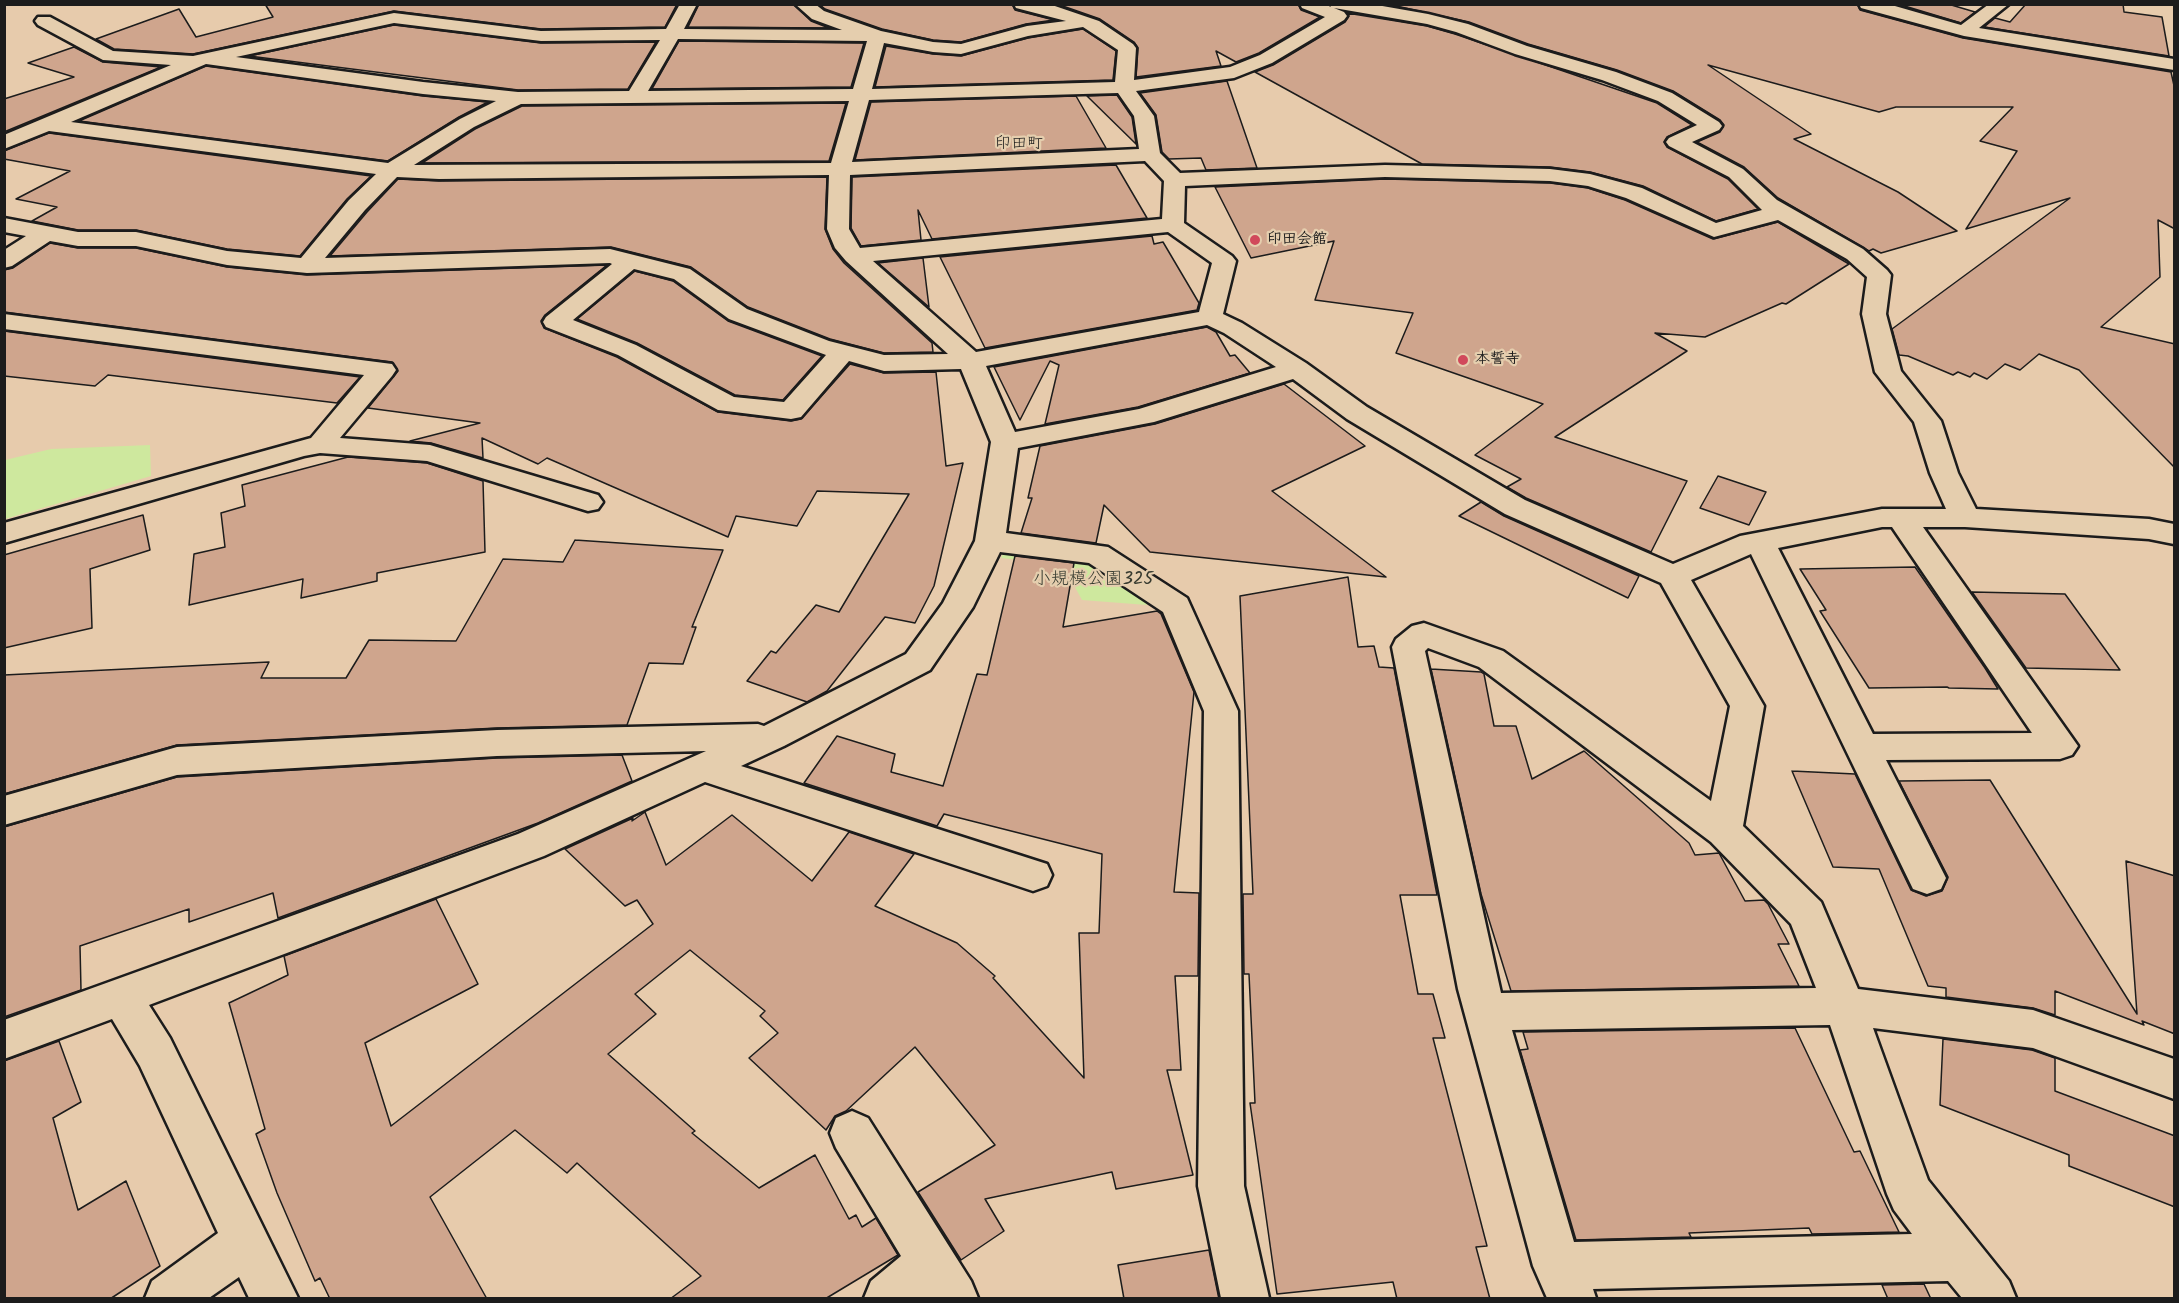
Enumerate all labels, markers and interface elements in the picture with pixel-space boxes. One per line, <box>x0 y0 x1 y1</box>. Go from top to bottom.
district label: 印田町 <box>995 135 1043 155</box>
place label: 印田会館 <box>1267 231 1327 249</box>
marker: 印田会館 <box>1248 233 1262 247</box>
place label: 本誓寺 <box>1475 351 1520 369</box>
marker: 本誓寺 <box>1456 353 1470 367</box>
park label: 小規模公園325 <box>1033 570 1153 592</box>

